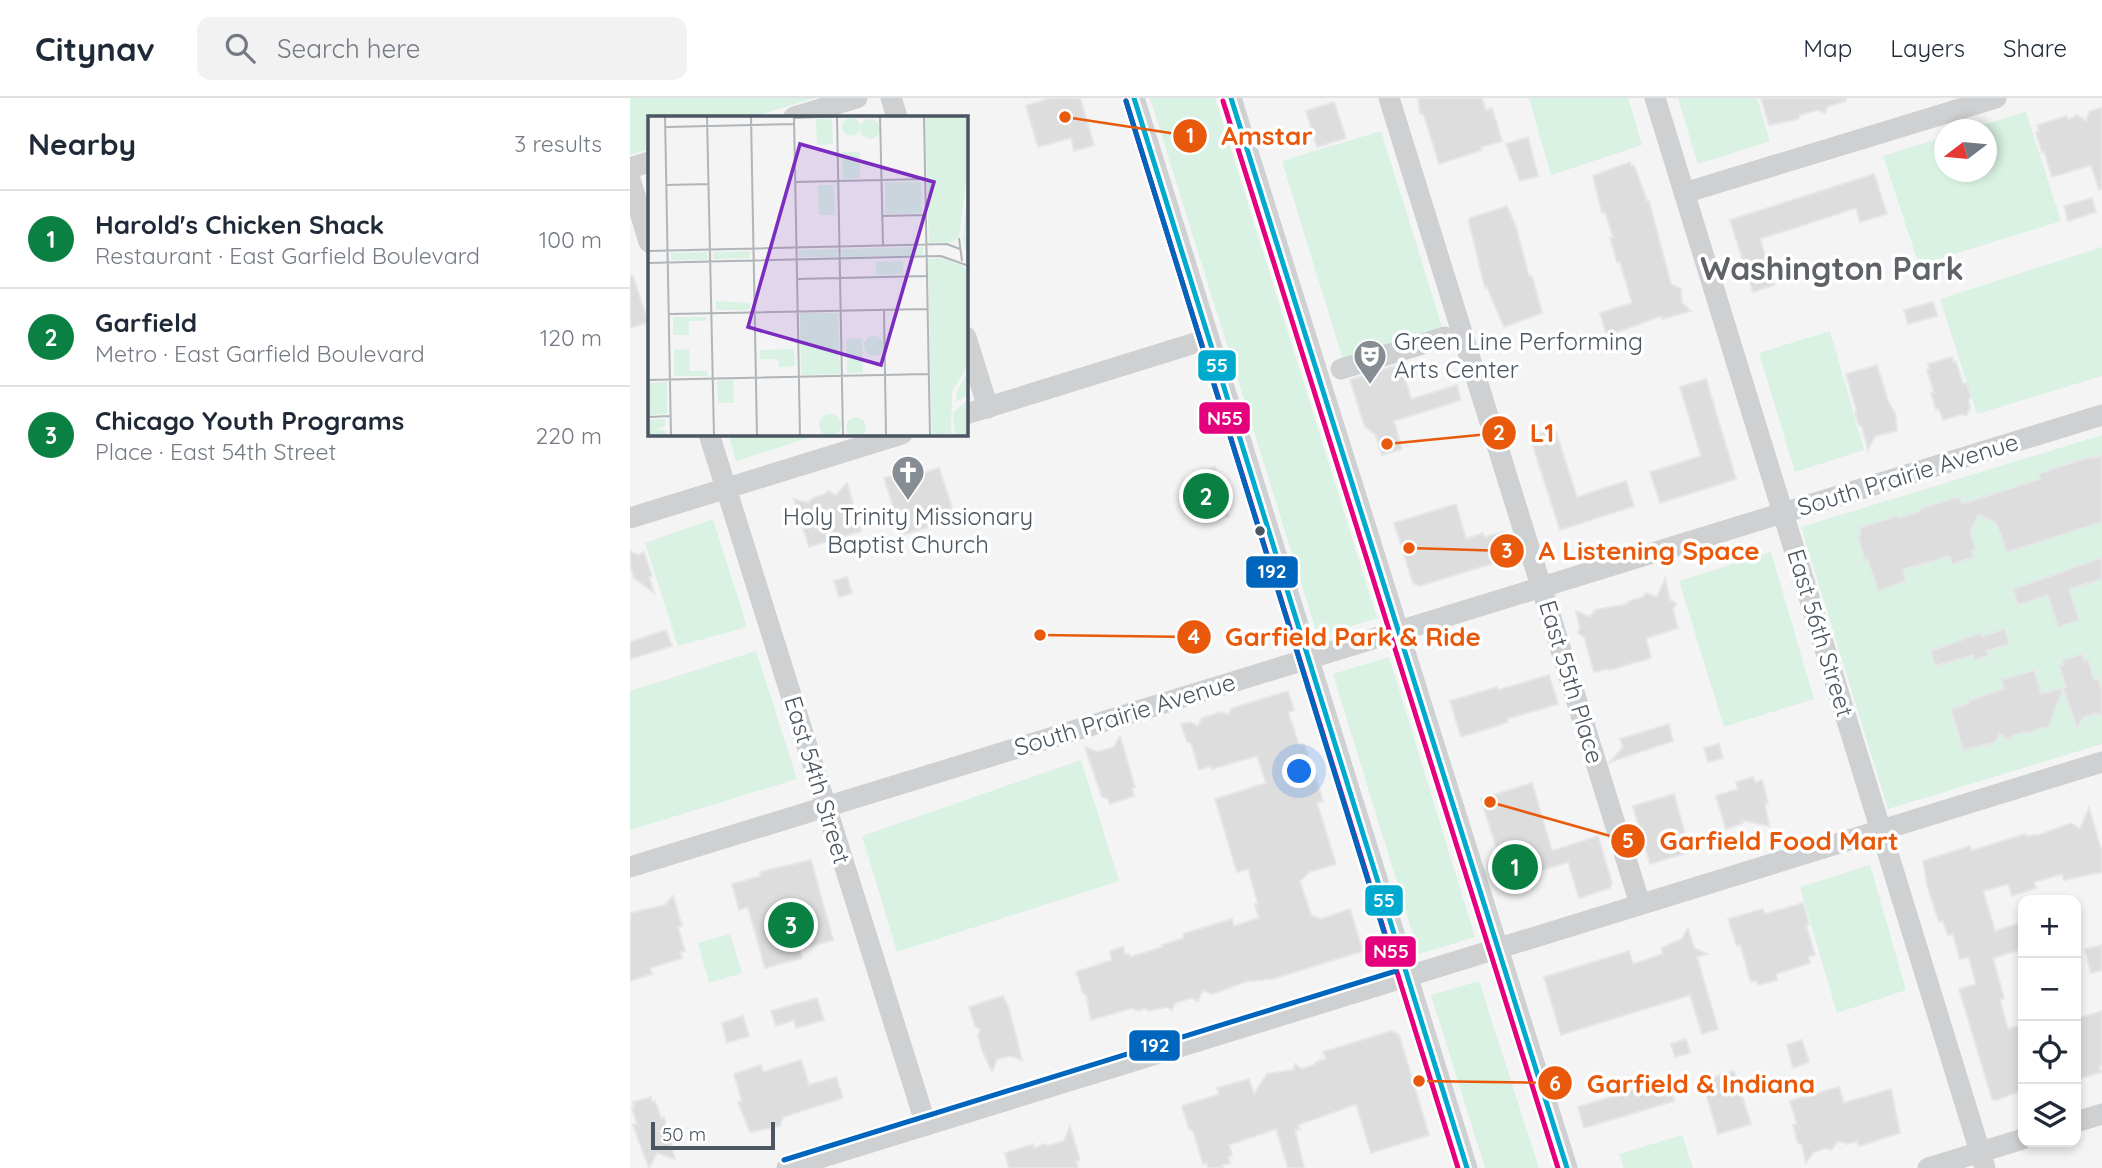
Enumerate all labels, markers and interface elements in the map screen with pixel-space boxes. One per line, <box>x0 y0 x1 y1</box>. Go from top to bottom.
search box <box>197 17 687 80</box>
text: Citynav <box>35 28 155 69</box>
icon: search <box>221 29 259 67</box>
text: Search here <box>277 32 420 65</box>
text: Map <box>1803 33 1852 63</box>
text: Layers <box>1890 33 1965 63</box>
text: Share <box>2003 33 2067 63</box>
callout: Amstar <box>1172 112 1327 159</box>
inset map <box>648 116 968 436</box>
text: Amstar <box>1221 119 1313 152</box>
north arrow <box>1934 119 1997 182</box>
text: 1 <box>1186 122 1194 148</box>
text: Nearby <box>28 125 136 163</box>
text: 3 results <box>514 129 602 158</box>
text: Harold's Chicken Shack <box>95 208 384 241</box>
text: 1 <box>47 225 55 254</box>
text: 100 m <box>539 225 602 254</box>
text: Restaurant · East Garfield Boulevard <box>95 241 480 270</box>
district label: Washington Park <box>1700 248 1964 288</box>
text: Garfield <box>95 306 197 339</box>
text: 2 <box>44 323 58 352</box>
text: 120 m <box>540 323 602 352</box>
place label: Green Line Performing Arts Center <box>1394 326 1643 384</box>
theatre icon: Green Line Performing Arts Center <box>1351 337 1389 386</box>
text: Metro · East Garfield Boulevard <box>95 339 425 368</box>
line badge: 55 <box>1197 349 1237 382</box>
text: 55 <box>1206 353 1228 377</box>
line badge: N55 <box>1198 401 1251 435</box>
text: Chicago Youth Programs <box>95 404 404 437</box>
text: N55 <box>1207 406 1243 430</box>
callout: L1 <box>1481 409 1569 456</box>
text: L1 <box>1530 416 1554 449</box>
text: 2 <box>1493 419 1505 445</box>
text: 3 <box>45 421 57 450</box>
text: 220 m <box>536 421 602 450</box>
street label: South Prairie Avenue <box>1794 426 2022 522</box>
text: Place · East 54th Street <box>95 437 336 466</box>
church icon: Holy Trinity Missionary Baptist Church <box>889 453 927 502</box>
pin: 2 <box>1183 470 1229 522</box>
place label: Holy Trinity Missionary Baptist Church <box>783 501 1033 559</box>
unlabelled marker <box>1253 524 1267 538</box>
callout: A Listening Space <box>1489 527 1773 574</box>
text: A Listening Space <box>1538 534 1760 567</box>
text: 3 <box>1501 537 1513 563</box>
street label: East 56th Street <box>1781 545 1861 720</box>
line badge: 192 <box>1245 555 1299 589</box>
text: 192 <box>1258 559 1287 583</box>
street label: East 55th Place <box>1533 597 1611 767</box>
callout: Garfield Park & Ride <box>1177 613 1495 660</box>
text: Garfield Park & Ride <box>1225 620 1481 653</box>
text: 4 <box>1188 623 1200 649</box>
street label: South Prairie Avenue <box>1011 666 1239 762</box>
street label: East 54th Street <box>778 692 858 867</box>
your location <box>1282 754 1316 788</box>
callout: Garfield Food Mart <box>1611 817 1913 864</box>
text: Garfield Food Mart <box>1659 824 1899 857</box>
text: 5 <box>1622 827 1634 853</box>
pin: 1 <box>1492 841 1538 893</box>
line badge: 55 <box>1364 884 1404 917</box>
text: 55 <box>1373 888 1395 912</box>
map controls <box>2018 895 2081 1147</box>
button: + <box>2018 895 2081 958</box>
pin: 3 <box>768 899 814 951</box>
line badge: N55 <box>1364 935 1417 968</box>
text: N55 <box>1373 939 1409 963</box>
button: − <box>2018 958 2081 1021</box>
button: locate <box>2018 1021 2081 1084</box>
line badge: 192 <box>1128 1029 1181 1062</box>
text: 192 <box>1141 1033 1170 1057</box>
callout: Garfield & Indiana <box>1538 1060 1829 1107</box>
text: Garfield & Indiana <box>1587 1067 1815 1100</box>
text: 6 <box>1549 1070 1561 1096</box>
button: layers <box>2018 1084 2081 1147</box>
scale bar <box>651 1119 775 1151</box>
text: 50 m <box>662 1122 706 1146</box>

